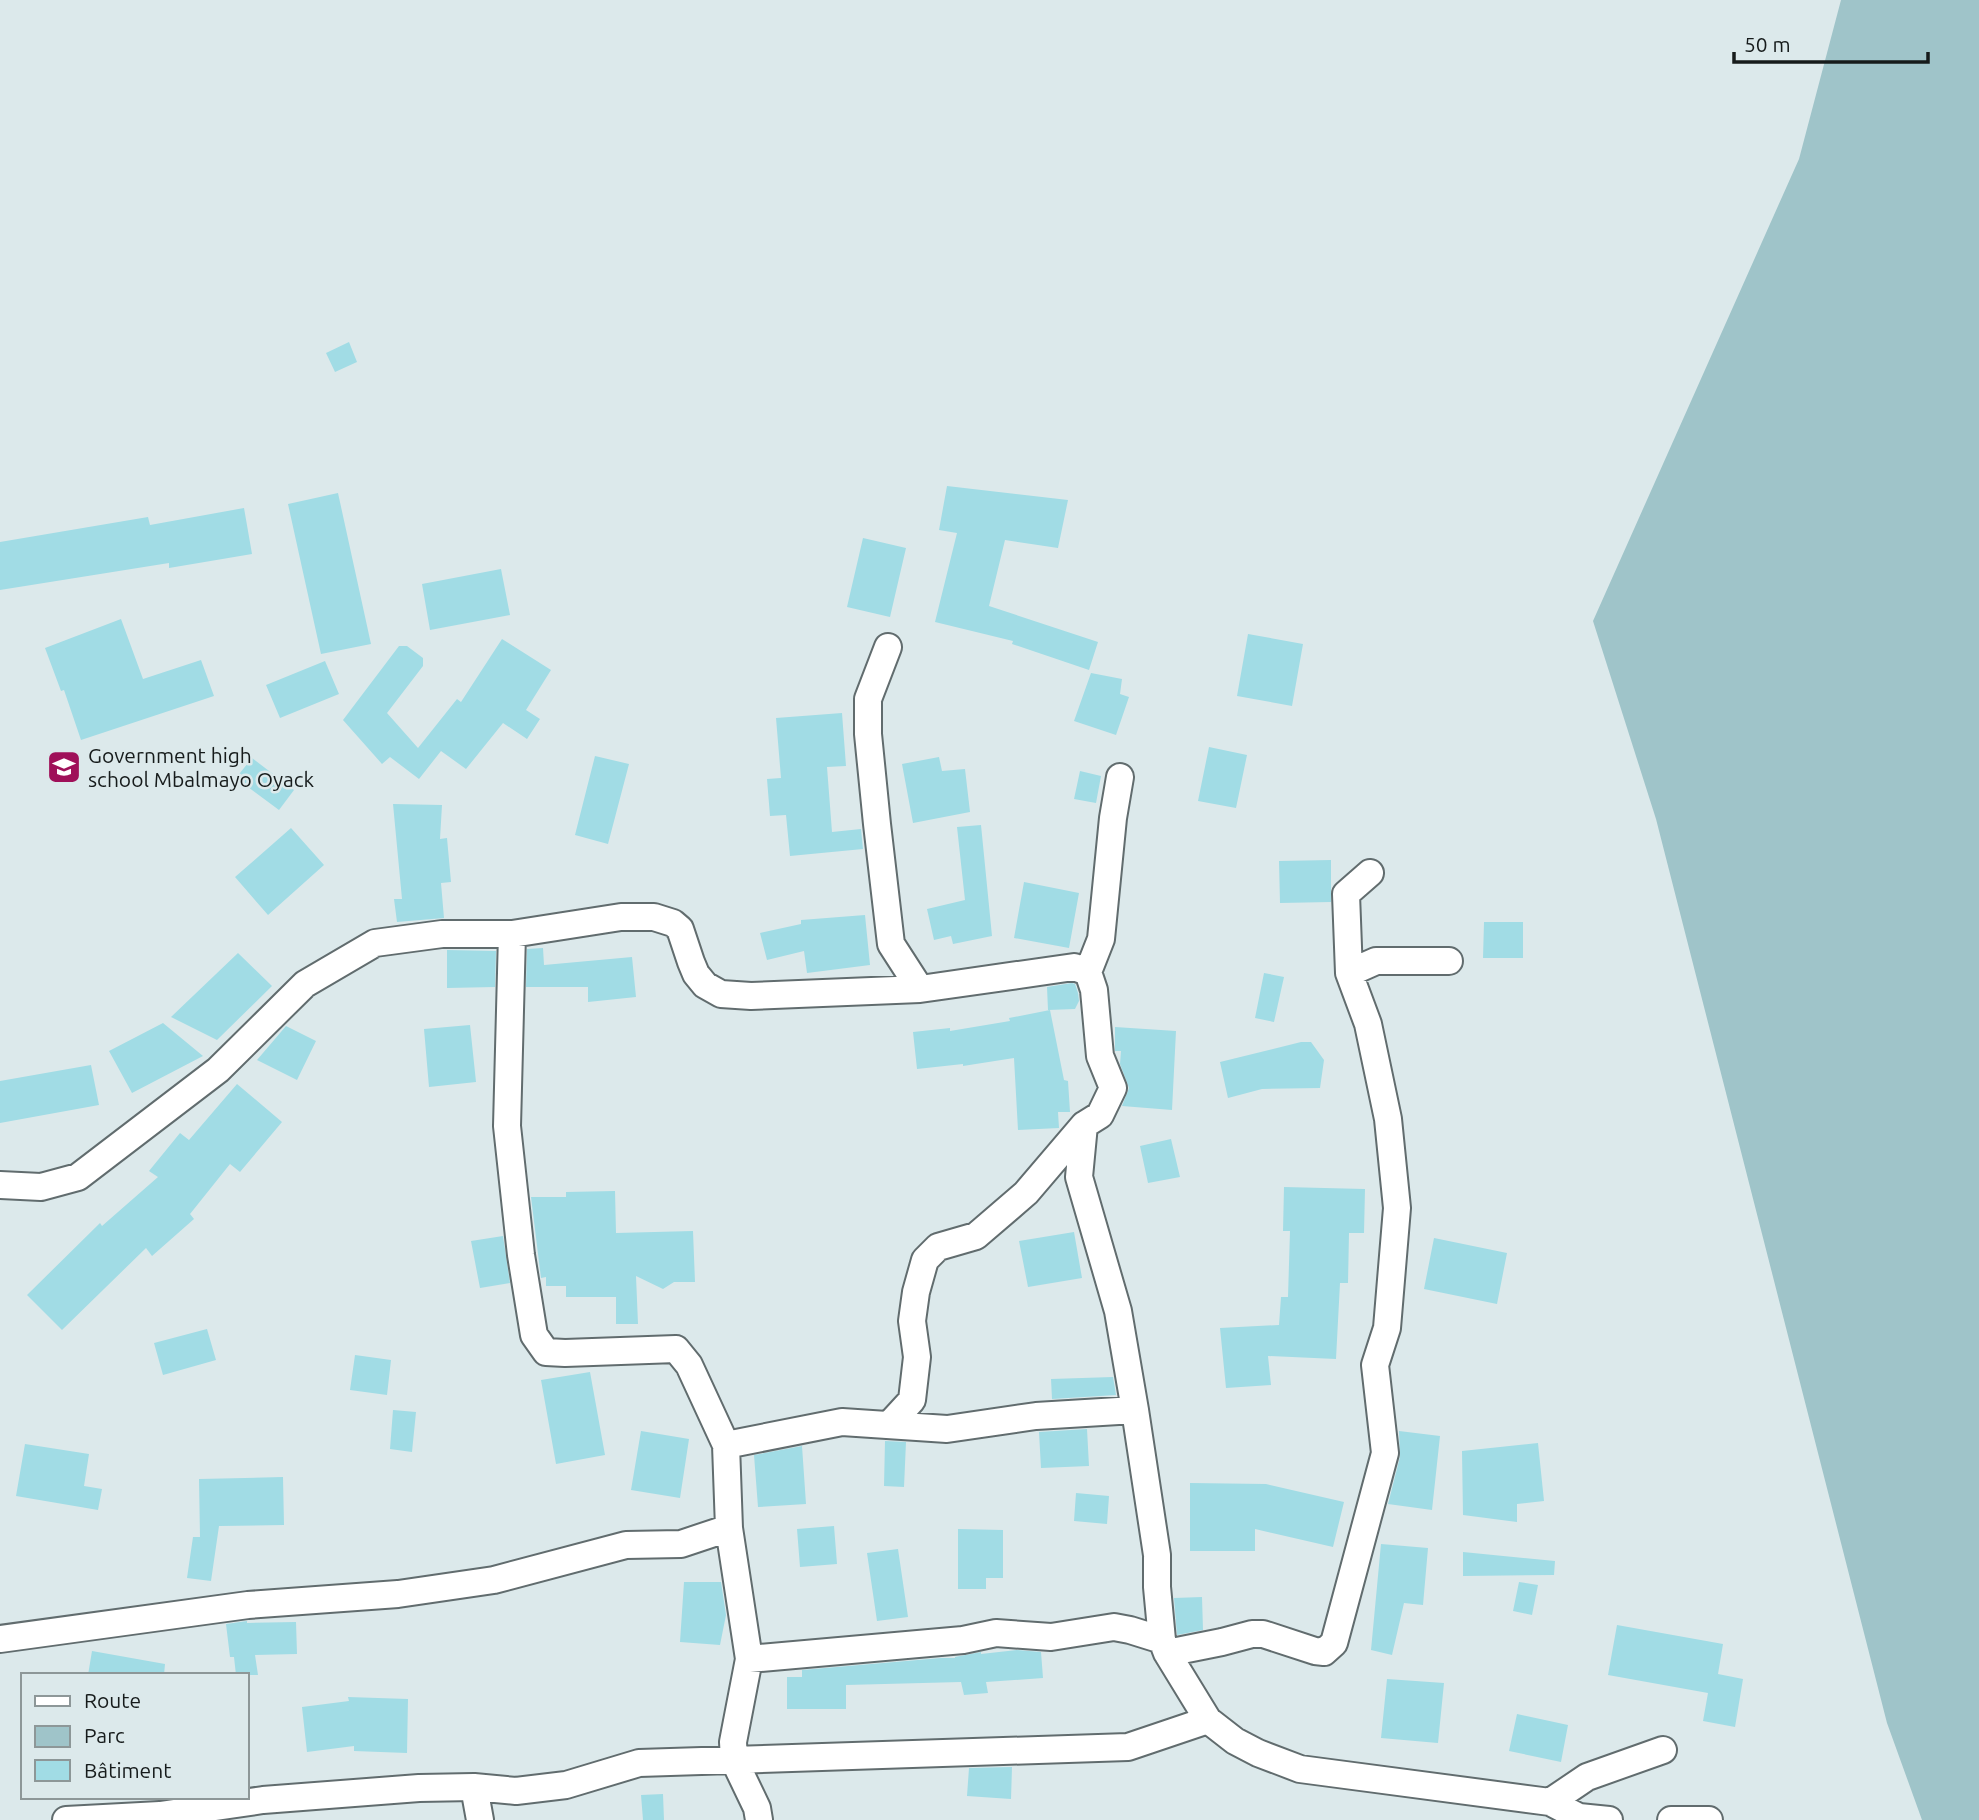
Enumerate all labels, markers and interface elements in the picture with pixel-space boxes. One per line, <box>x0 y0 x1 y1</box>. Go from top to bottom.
scale bar <box>1734 21 1928 65</box>
text: 50 m <box>1744 32 1791 56</box>
place label: Government high school Mbalmayo Oyack <box>88 743 315 791</box>
school or university icon: Government high school Mbalmayo Oyack <box>45 748 83 786</box>
legend <box>21 1673 248 1799</box>
text: Route <box>84 1688 141 1712</box>
text: Parc <box>84 1723 125 1747</box>
text: Bâtiment <box>84 1758 171 1782</box>

